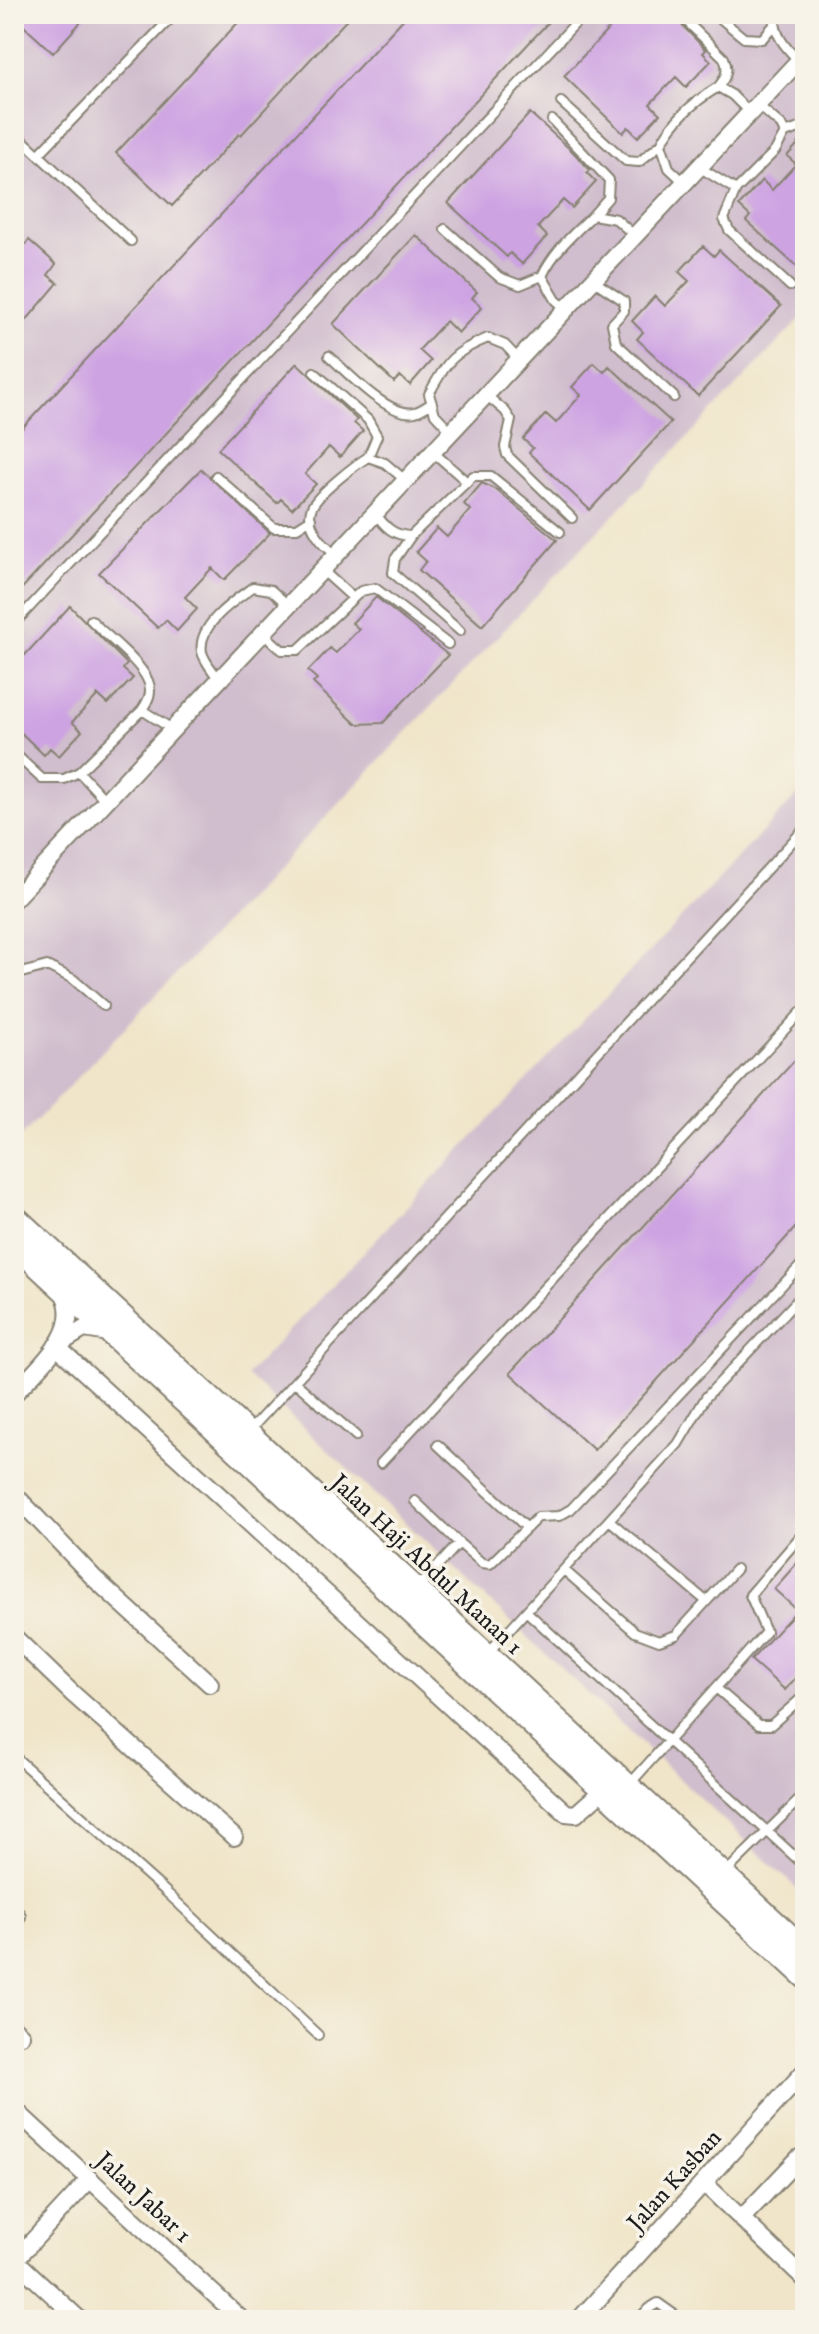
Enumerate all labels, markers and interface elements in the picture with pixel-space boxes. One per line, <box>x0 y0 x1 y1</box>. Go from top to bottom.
street label: Jalan Haji Abdul Manan 1 <box>321 1466 529 1662</box>
street label: Jalan Kasban <box>619 2123 729 2241</box>
street label: Jalan Jabar 1 <box>86 2144 198 2250</box>

